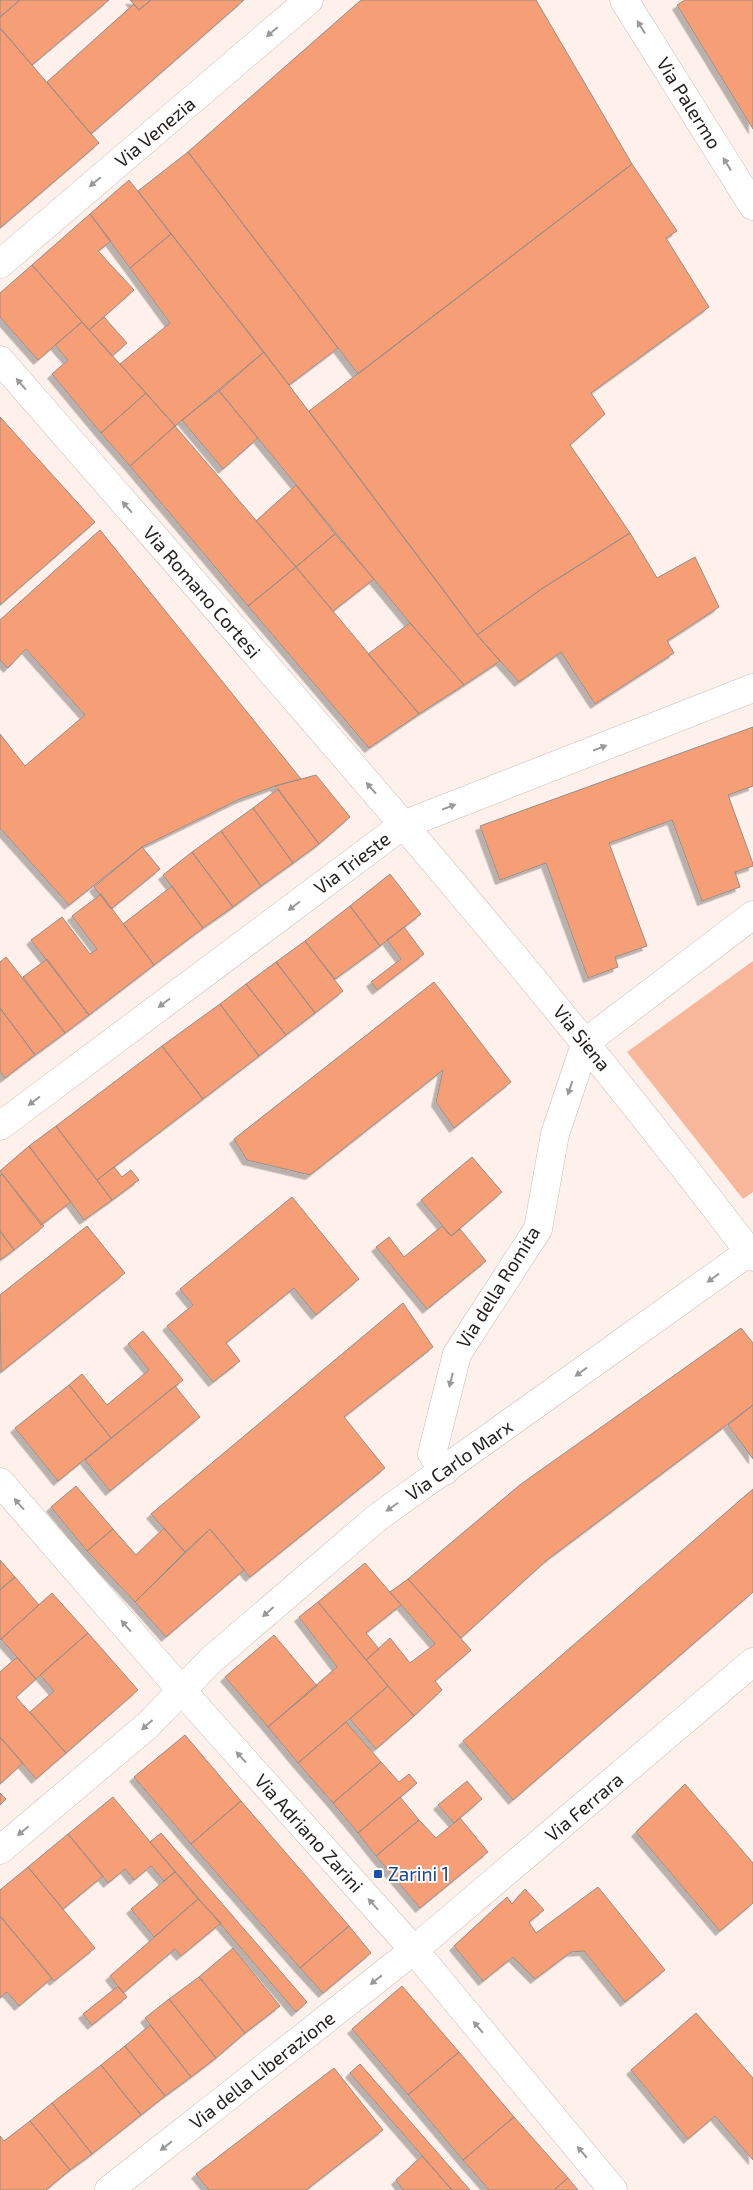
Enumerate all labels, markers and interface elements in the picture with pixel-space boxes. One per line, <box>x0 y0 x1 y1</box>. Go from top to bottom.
one-way arrow <box>636 20 646 33</box>
one-way arrow <box>266 26 279 37</box>
street label: Via Palermo <box>652 53 727 153</box>
street label: Via Venezia <box>110 91 199 172</box>
one-way arrow <box>722 158 732 171</box>
one-way arrow <box>89 177 102 188</box>
one-way arrow <box>15 377 26 390</box>
one-way arrow <box>121 501 133 513</box>
street label: Via Romano Cortesi <box>139 521 266 662</box>
one-way arrow <box>593 743 607 751</box>
one-way arrow <box>366 781 377 794</box>
one-way arrow <box>442 803 457 811</box>
street label: Via Trieste <box>309 827 394 899</box>
one-way arrow <box>287 901 301 911</box>
one-way arrow <box>158 998 171 1009</box>
street label: Via Siena <box>549 1000 616 1075</box>
one-way arrow <box>566 1081 574 1096</box>
one-way arrow <box>27 1096 41 1106</box>
street label: Via della Romita <box>451 1222 544 1352</box>
one-way arrow <box>706 1273 720 1283</box>
one-way arrow <box>575 1367 588 1378</box>
one-way arrow <box>447 1372 455 1387</box>
street label: Via Carlo Marx <box>401 1414 517 1505</box>
one-way arrow <box>13 1498 25 1510</box>
one-way arrow <box>385 1502 399 1512</box>
one-way arrow <box>261 1606 274 1617</box>
one-way arrow <box>120 1620 131 1633</box>
one-way arrow <box>140 1720 153 1731</box>
one-way arrow <box>235 1750 246 1763</box>
street label: Via Ferrara <box>540 1767 627 1846</box>
street label: Via Adriano Zarini <box>250 1769 369 1897</box>
one-way arrow <box>17 1825 29 1836</box>
place label: Zarini 1 <box>388 1862 449 1885</box>
marker: Zarini 1 <box>372 1868 384 1880</box>
one-way arrow <box>367 1897 378 1910</box>
one-way arrow <box>370 1975 383 1986</box>
street label: Via della Liberazione <box>184 2006 339 2133</box>
one-way arrow <box>473 2021 484 2034</box>
one-way arrow <box>160 2140 173 2151</box>
one-way arrow <box>576 2146 587 2159</box>

